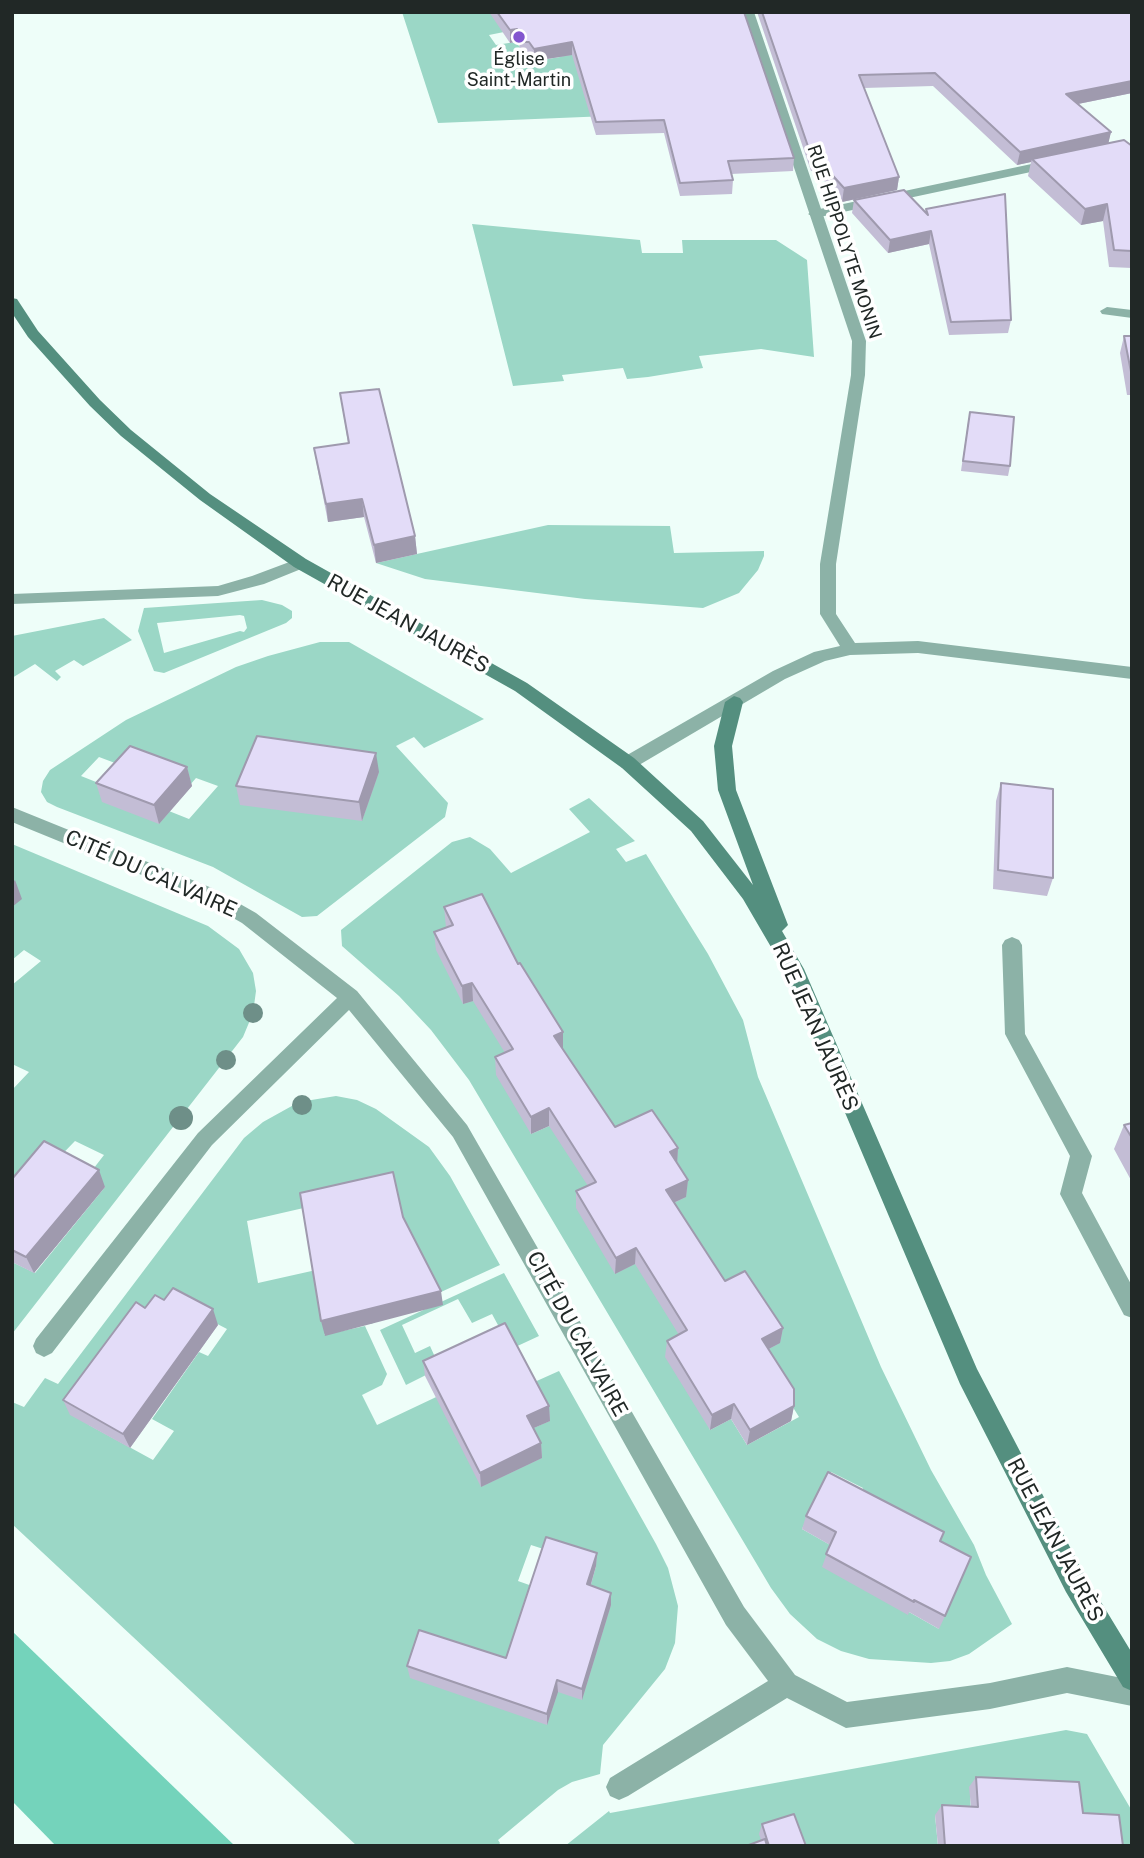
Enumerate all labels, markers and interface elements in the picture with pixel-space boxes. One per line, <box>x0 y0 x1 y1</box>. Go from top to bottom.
marker: Église Saint-Martin <box>511 29 527 45</box>
place label: Église Saint-Martin <box>467 48 571 90</box>
street label: RUE HIPPOLYTE MONIN <box>802 142 886 342</box>
street label: RUE JEAN JAURÈS <box>323 569 493 679</box>
street label: CITÉ DU CALVAIRE <box>61 825 241 923</box>
street label: RUE JEAN JAURÈS <box>767 939 863 1115</box>
street label: CITÉ DU CALVAIRE <box>521 1247 633 1421</box>
street label: RUE JEAN JAURÈS <box>1001 1454 1109 1626</box>

